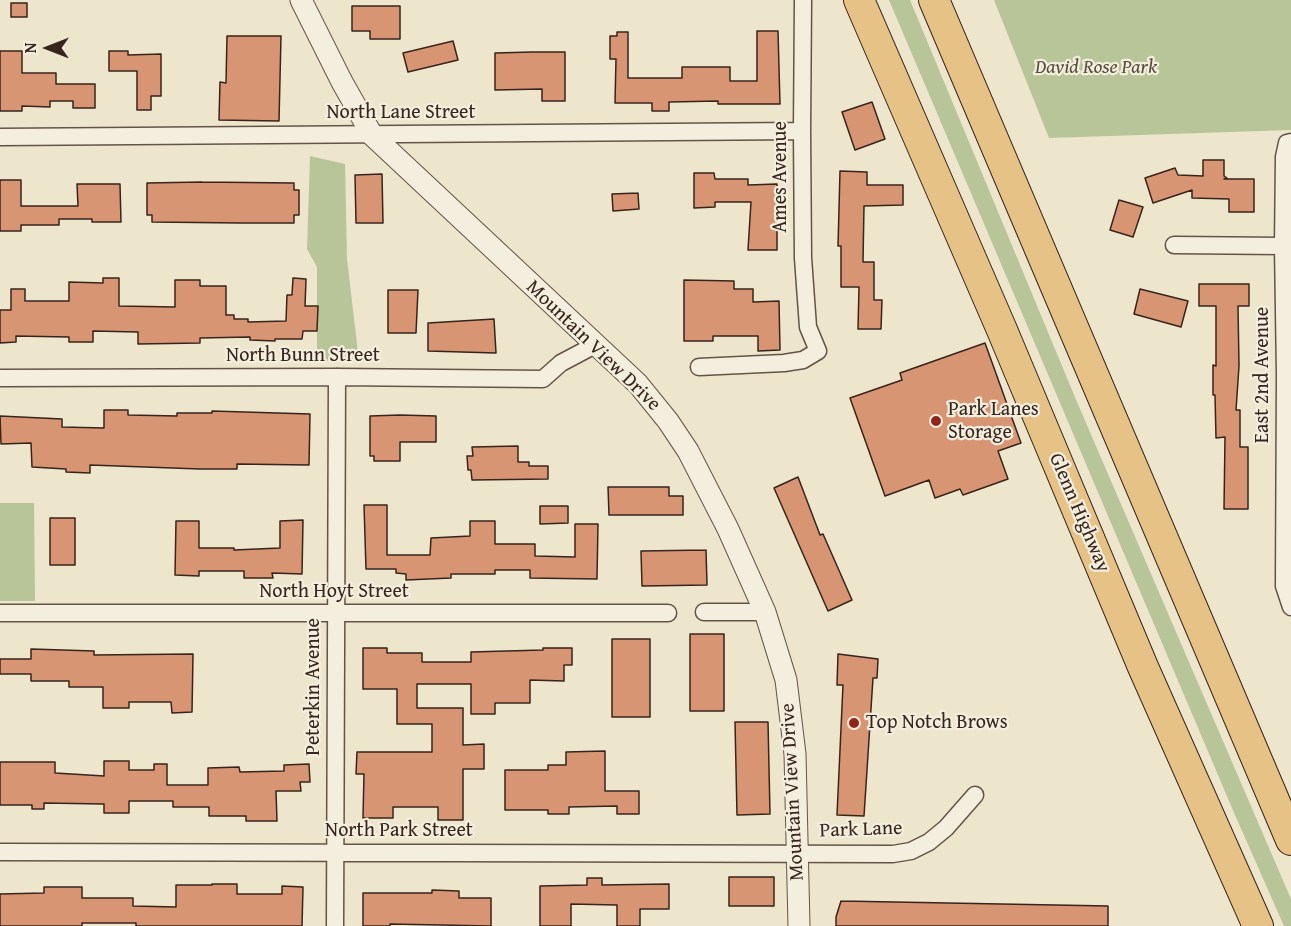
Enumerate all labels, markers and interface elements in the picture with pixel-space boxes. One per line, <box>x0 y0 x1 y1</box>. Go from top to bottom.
north arrow <box>18 18 78 78</box>
text: N <box>18 43 42 53</box>
park label: David Rose Park <box>1035 56 1157 80</box>
street label: North Lane Street <box>326 101 476 125</box>
street label: Ames Avenue <box>769 121 793 233</box>
street label: Mountain View Drive <box>521 276 665 416</box>
street label: East 2nd Avenue <box>1251 307 1275 443</box>
street label: North Bunn Street <box>226 344 380 368</box>
place label: Park Lanes Storage <box>948 398 1039 445</box>
marker: Park Lanes Storage <box>929 414 943 428</box>
street label: Glenn Highway <box>1043 450 1115 576</box>
street label: North Hoyt Street <box>259 580 409 604</box>
street label: Peterkin Avenue <box>302 618 326 756</box>
street label: Mountain View Drive <box>776 702 810 882</box>
place label: Top Notch Brows <box>866 711 1008 735</box>
marker: Top Notch Brows <box>847 716 861 730</box>
street label: Park Lane <box>819 817 903 843</box>
street label: North Park Street <box>325 819 473 843</box>

